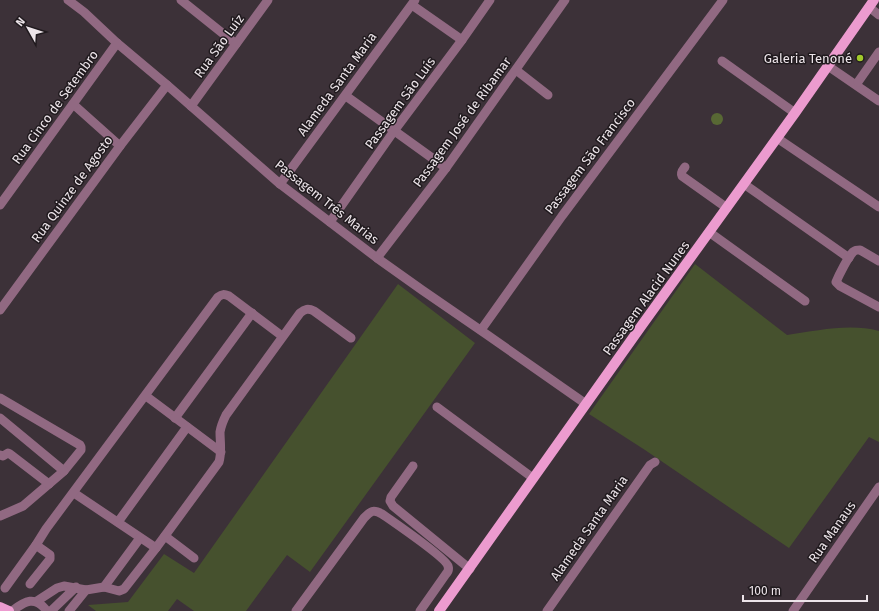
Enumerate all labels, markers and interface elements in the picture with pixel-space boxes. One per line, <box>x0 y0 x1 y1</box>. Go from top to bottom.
north arrow <box>8 8 48 48</box>
street label: Rua São Luíz <box>191 11 247 80</box>
text: N <box>13 15 28 29</box>
street label: Alameda Santa Maria <box>294 29 380 139</box>
street label: Rua Cinco de Setembro <box>9 47 101 167</box>
place label: Galeria Tenoné <box>764 51 852 66</box>
marker: Galeria Tenoné <box>855 53 865 63</box>
street label: Passagem São Luís <box>362 54 438 152</box>
street label: Passagem José de Ribamar <box>410 54 514 190</box>
street label: Passagem São Francisco <box>542 95 638 217</box>
street label: Rua Quinze de Agosto <box>28 133 116 245</box>
street label: Passagem Três Marias <box>272 157 382 247</box>
street label: Passagem Alacid Nunes <box>600 238 692 358</box>
street label: Alameda Santa Maria <box>547 473 631 583</box>
street label: Rua Manaus <box>805 498 859 566</box>
scale bar <box>743 577 867 603</box>
text: 100 m <box>749 584 781 598</box>

